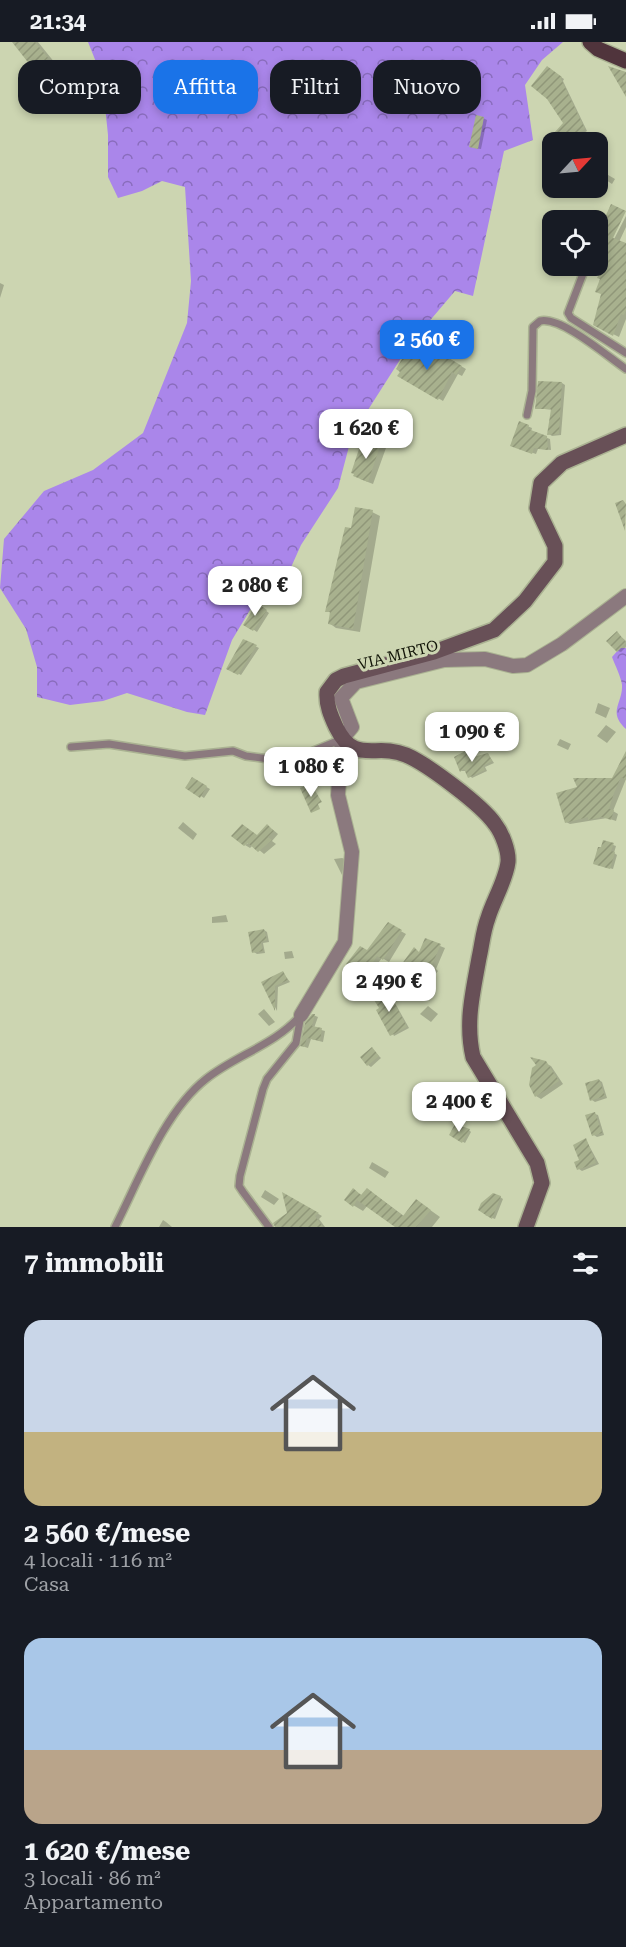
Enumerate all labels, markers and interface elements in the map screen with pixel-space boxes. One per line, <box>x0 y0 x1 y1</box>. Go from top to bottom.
text: 21:34 <box>30 9 86 34</box>
chip: Compra <box>18 60 141 114</box>
chip: Affitta <box>153 60 258 114</box>
chip: Filtri <box>270 60 361 114</box>
chip: Nuovo <box>373 60 481 114</box>
north arrow <box>542 132 608 198</box>
map controls <box>542 132 608 276</box>
button: locate <box>542 210 608 276</box>
pin: 2 560 € <box>372 320 482 371</box>
text: 2 560 € <box>394 327 460 351</box>
pin: 1 620 € <box>311 409 421 460</box>
text: 1 620 € <box>333 416 399 440</box>
pin: 2 080 € <box>200 566 310 617</box>
text: 2 080 € <box>222 573 288 597</box>
street label: VIA MIRTO <box>356 636 440 674</box>
pin: 1 090 € <box>417 712 527 763</box>
text: 1 090 € <box>439 719 505 743</box>
pin: 1 080 € <box>256 747 366 798</box>
text: 1 080 € <box>278 754 344 778</box>
pin: 2 490 € <box>334 962 444 1013</box>
text: 2 490 € <box>356 969 422 993</box>
pin: 2 400 € <box>404 1082 514 1133</box>
text: 2 400 € <box>426 1089 492 1113</box>
icon: filters <box>569 1247 602 1280</box>
text: 7 immobili <box>24 1248 164 1278</box>
icon: home <box>259 1359 367 1467</box>
text: 2 560 €/mese <box>24 1518 190 1548</box>
text: 4 locali · 116 m² <box>24 1548 172 1572</box>
text: Casa <box>24 1572 69 1596</box>
icon: home <box>259 1677 367 1785</box>
text: 1 620 €/mese <box>24 1836 190 1866</box>
text: 3 locali · 86 m² <box>24 1866 161 1890</box>
text: Appartamento <box>24 1890 163 1914</box>

